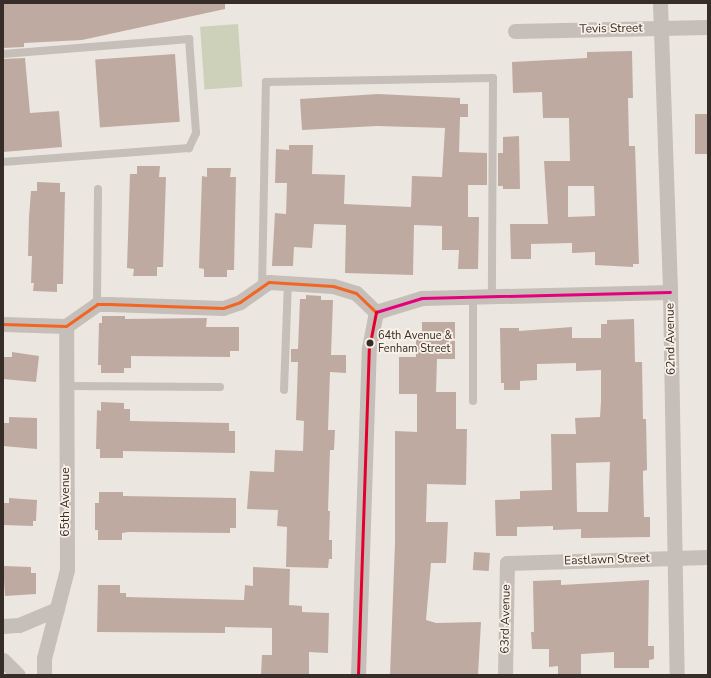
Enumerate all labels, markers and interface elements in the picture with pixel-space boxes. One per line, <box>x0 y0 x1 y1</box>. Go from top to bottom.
street label: Tevis Street <box>579 21 643 37</box>
street label: 62nd Avenue <box>663 303 679 375</box>
place label: 64th Avenue & Fenham Street <box>378 330 452 356</box>
marker: 64th Avenue & Fenham Street <box>365 338 375 348</box>
street label: 65th Avenue <box>59 467 73 537</box>
street label: Eastlawn Street <box>564 551 650 569</box>
street label: 63rd Avenue <box>498 584 514 654</box>

